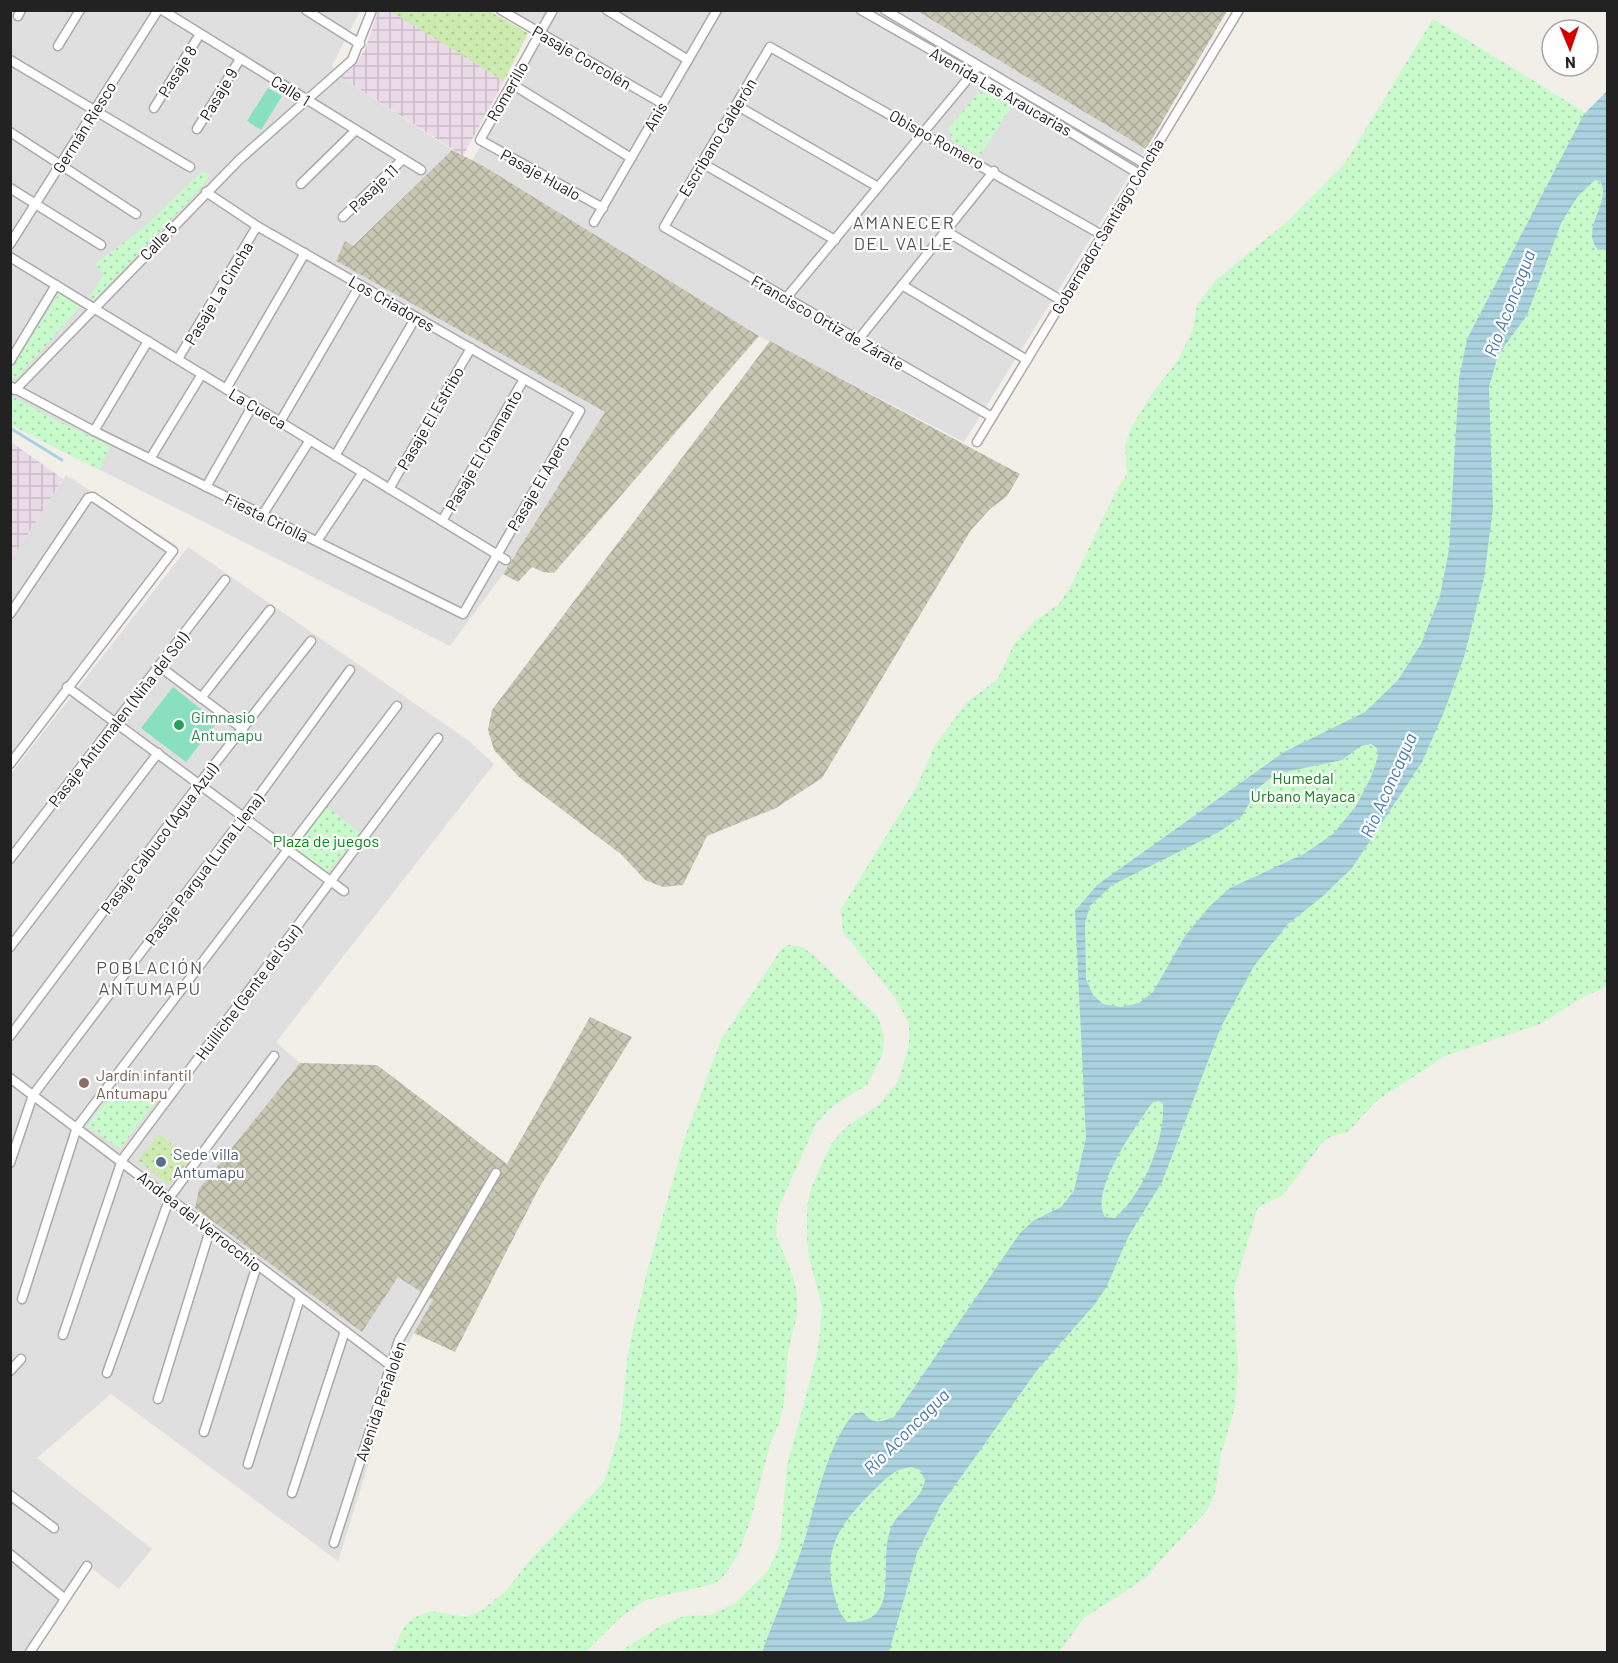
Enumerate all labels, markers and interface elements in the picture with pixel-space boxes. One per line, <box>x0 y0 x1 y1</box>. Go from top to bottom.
north arrow <box>1540 18 1600 78</box>
street label: Pasaje Corcolén <box>529 21 635 93</box>
street label: Pasaje 8 <box>154 42 200 100</box>
street label: Avenida Las Araucarias <box>927 43 1075 139</box>
text: N <box>1565 54 1576 73</box>
street label: Romerillo <box>482 58 532 124</box>
street label: Pasaje 9 <box>195 64 241 124</box>
street label: Calle 1 <box>268 71 314 109</box>
street label: Escribano Calderón <box>674 74 760 200</box>
street label: Germán Riesco <box>48 78 120 176</box>
street label: Anis <box>639 98 671 134</box>
street label: Obispo Romero <box>886 105 988 173</box>
street label: Gobernador Santiago Concha <box>1047 135 1167 317</box>
street label: Pasaje Hualo <box>498 144 584 204</box>
street label: Pasaje 11 <box>345 160 401 216</box>
district label: AMANECER DEL VALLE <box>853 211 955 254</box>
street label: Calle 5 <box>136 218 180 264</box>
street label: Pasaje La Cincha <box>180 238 256 348</box>
water label: Río Aconcagua <box>1479 247 1539 359</box>
street label: Francisco Ortiz de Zárate <box>748 270 908 374</box>
street label: Los Criadores <box>346 271 438 335</box>
street label: Pasaje El Estribo <box>393 363 467 473</box>
street label: La Cueca <box>226 383 290 433</box>
street label: Pasaje El Chamanto <box>441 386 525 514</box>
street label: Pasaje El Apero <box>503 432 573 534</box>
street label: Fiesta Criolla <box>222 489 312 545</box>
street label: Pasaje Antumalen (Niña del Sol) <box>44 627 193 810</box>
place label: Gimnasio Antumapu <box>191 707 263 744</box>
marker: Gimnasio Antumapu <box>172 718 186 732</box>
water label: Río Aconcagua <box>1355 729 1421 841</box>
street label: Pasaje Calbuco (Agua Azul) <box>96 758 222 917</box>
park label: Humedal Urbano Mayaca <box>1251 768 1355 805</box>
street label: Pasaje Pargua (Luna Llena) <box>141 789 268 949</box>
park label: Plaza de juegos <box>273 831 379 850</box>
street label: Huilliche (Gente del Sur) <box>191 920 305 1063</box>
district label: POBLACIÓN ANTUMAPU <box>96 956 204 999</box>
place label: Jardín infantil Antumapu <box>96 1065 192 1102</box>
marker: Jardín infantil Antumapu <box>77 1076 91 1090</box>
place label: Sede villa Antumapu <box>173 1144 245 1181</box>
marker: Sede villa Antumapu <box>154 1155 168 1169</box>
street label: Andrea del Verrocchio <box>134 1167 266 1275</box>
street label: Avenida Peñalolén <box>351 1338 409 1464</box>
water label: Río Aconcagua <box>858 1383 954 1479</box>

